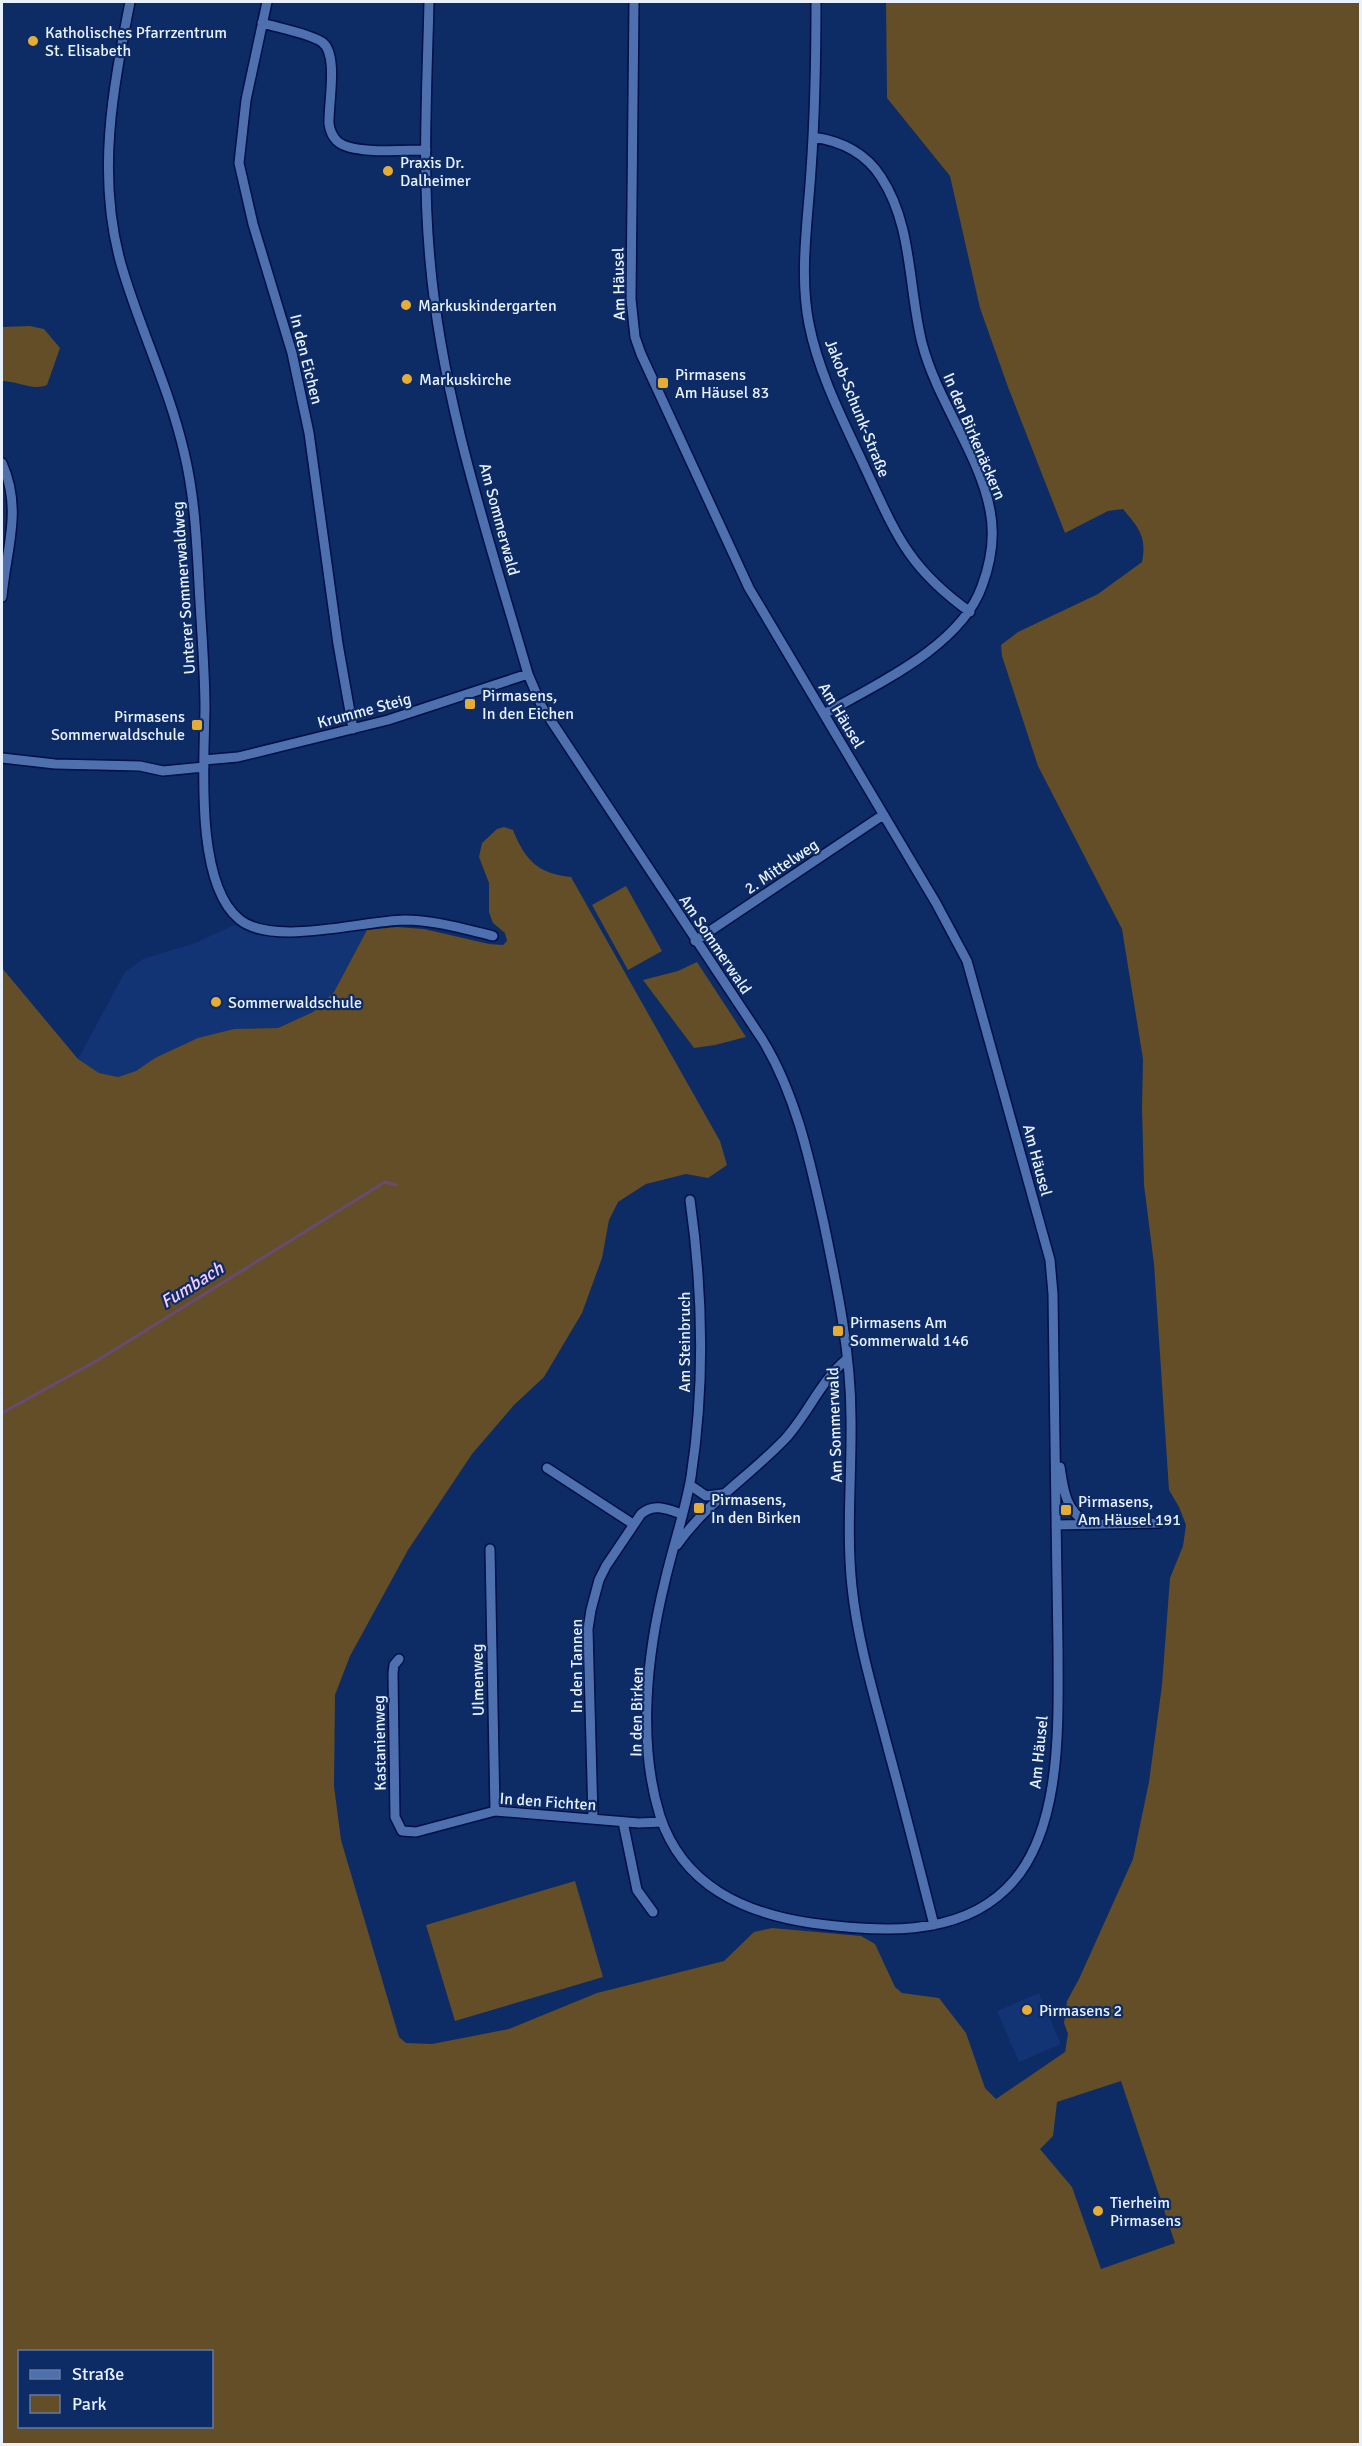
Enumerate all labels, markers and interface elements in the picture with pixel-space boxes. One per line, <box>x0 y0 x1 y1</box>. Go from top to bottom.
place label: Katholisches Pfarrzentrum St. Elisabeth <box>45 23 227 61</box>
marker: Katholisches Pfarrzentrum St. Elisabeth <box>26 34 40 48</box>
place label: Praxis Dr. Dalheimer <box>400 153 471 191</box>
marker: Praxis Dr. Dalheimer <box>381 164 395 178</box>
street label: Am Häusel <box>608 247 630 321</box>
place label: Markuskindergarten <box>418 296 557 316</box>
marker: Markuskindergarten <box>399 298 413 312</box>
street label: In den Eichen <box>285 312 327 406</box>
street label: Jakob-Schunk-Straße <box>820 336 894 480</box>
place label: Pirmasens Am Häusel 83 <box>675 365 769 403</box>
place label: Markuskirche <box>419 370 512 390</box>
street label: In den Birkenäckern <box>938 370 1010 503</box>
marker: Markuskirche <box>400 372 414 386</box>
marker: Pirmasens Am Häusel 83 <box>656 376 670 390</box>
street label: Am Sommerwald <box>474 461 524 578</box>
street label: Unterer Sommerwaldweg <box>168 501 200 675</box>
street label: Am Häusel <box>814 679 869 752</box>
place label: Pirmasens, In den Eichen <box>482 686 574 724</box>
street label: Krumme Steig <box>315 689 413 733</box>
marker: Pirmasens, In den Eichen <box>463 697 477 711</box>
place label: Pirmasens Sommerwaldschule <box>51 707 185 745</box>
marker: Pirmasens Sommerwaldschule <box>190 718 204 732</box>
street label: 2. Mittelweg <box>741 835 822 899</box>
street label: Am Sommerwald <box>675 891 756 998</box>
place label: Sommerwaldschule <box>228 993 362 1013</box>
marker: Sommerwaldschule <box>209 995 223 1009</box>
street label: Am Häusel <box>1018 1122 1056 1199</box>
water label: Fumbach <box>157 1257 228 1313</box>
street label: Am Steinbruch <box>675 1292 695 1392</box>
place label: Pirmasens Am Sommerwald 146 <box>850 1313 969 1351</box>
marker: Pirmasens Am Sommerwald 146 <box>831 1324 845 1338</box>
street label: Am Sommerwald <box>823 1367 847 1483</box>
place label: Pirmasens, In den Birken <box>711 1490 801 1528</box>
place label: Pirmasens, Am Häusel 191 <box>1078 1492 1181 1530</box>
marker: Pirmasens, In den Birken <box>692 1501 706 1515</box>
marker: Pirmasens, Am Häusel 191 <box>1059 1503 1073 1517</box>
street label: In den Tannen <box>567 1619 587 1713</box>
street label: Ulmenweg <box>467 1644 489 1716</box>
street label: In den Birken <box>626 1667 648 1757</box>
street label: Kastanienweg <box>369 1695 391 1791</box>
street label: Am Häusel <box>1025 1714 1053 1790</box>
street label: In den Fichten <box>499 1789 597 1815</box>
place label: Pirmasens 2 <box>1039 2001 1122 2021</box>
marker: Pirmasens 2 <box>1020 2003 1034 2017</box>
place label: Tierheim Pirmasens <box>1110 2193 1181 2231</box>
marker: Tierheim Pirmasens <box>1091 2204 1105 2218</box>
legend <box>18 2350 213 2428</box>
text: Straße <box>72 2363 124 2385</box>
text: Park <box>72 2393 107 2415</box>

